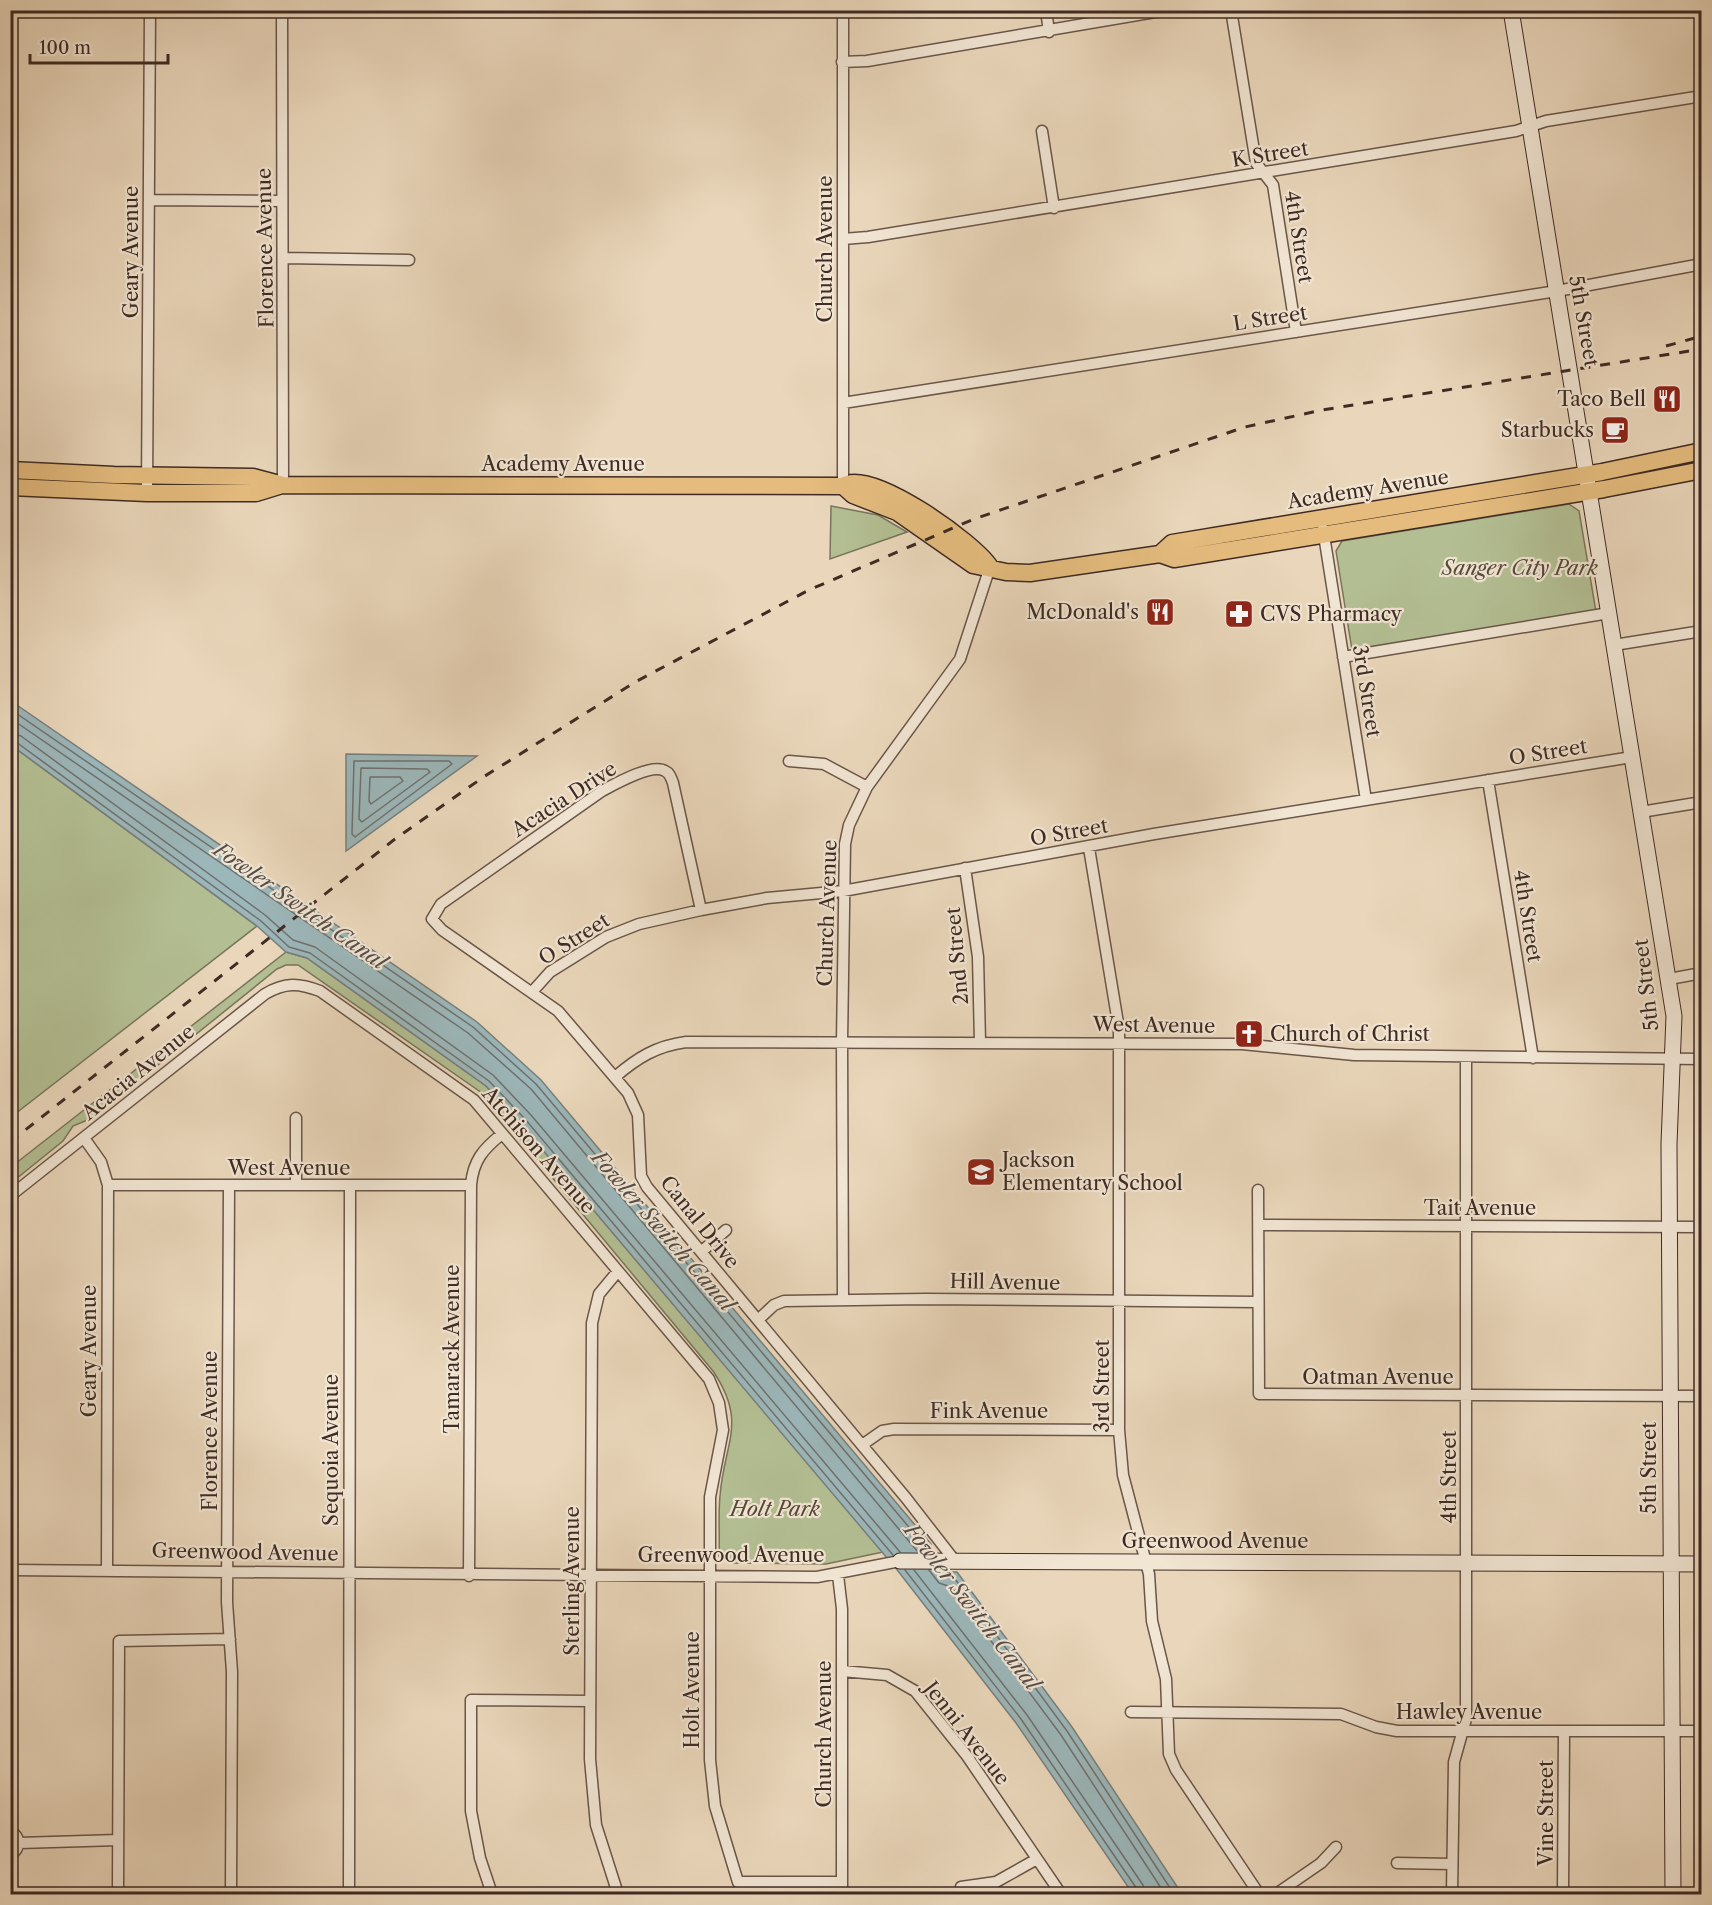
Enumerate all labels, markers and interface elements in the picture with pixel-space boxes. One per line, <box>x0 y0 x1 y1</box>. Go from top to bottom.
scale bar <box>30 27 168 65</box>
text: 100 m <box>39 37 91 59</box>
street label: K Street <box>1230 136 1310 172</box>
street label: Florence Avenue <box>252 168 278 328</box>
street label: Church Avenue <box>813 175 837 323</box>
street label: Geary Avenue <box>119 186 143 318</box>
street label: 4th Street <box>1280 189 1318 285</box>
street label: 5th Street <box>1564 273 1604 369</box>
street label: L Street <box>1231 300 1309 336</box>
restaurant icon: Taco Bell <box>1651 383 1683 415</box>
place label: Taco Bell <box>1557 387 1646 411</box>
cafe icon: Starbucks <box>1599 414 1631 446</box>
place label: Starbucks <box>1501 418 1594 442</box>
street label: Academy Avenue <box>480 452 645 476</box>
street label: Academy Avenue <box>1285 464 1450 514</box>
park label: Sanger City Park <box>1441 556 1599 580</box>
restaurant icon: McDonald's <box>1144 596 1176 628</box>
pharmacy icon: CVS Pharmacy <box>1223 598 1255 630</box>
place label: McDonald's <box>1026 600 1139 624</box>
place label: CVS Pharmacy <box>1260 602 1403 626</box>
street label: 3rd Street <box>1348 643 1386 739</box>
street label: O Street <box>1507 734 1589 770</box>
street label: Acacia Drive <box>506 756 621 842</box>
street label: O Street <box>1028 813 1110 851</box>
water label: Fowler Switch Canal <box>207 835 393 976</box>
street label: Church Avenue <box>812 839 842 987</box>
street label: 4th Street <box>1509 868 1547 964</box>
street label: 2nd Street <box>941 906 973 1006</box>
street label: O Street <box>534 908 614 970</box>
street label: 5th Street <box>1628 938 1664 1032</box>
street label: West Avenue <box>1091 1012 1216 1038</box>
church icon: Church of Christ <box>1233 1018 1265 1050</box>
street label: Acacia Avenue <box>76 1019 199 1125</box>
place label: Church of Christ <box>1270 1022 1430 1046</box>
street label: Atchison Avenue <box>477 1081 601 1218</box>
water label: Fowler Switch Canal <box>585 1144 742 1318</box>
place label: Jackson Elementary School <box>999 1148 1183 1195</box>
street label: West Avenue <box>227 1156 350 1180</box>
school or university icon: Jackson Elementary School <box>965 1156 997 1188</box>
street label: Canal Drive <box>655 1171 745 1273</box>
street label: Tait Avenue <box>1424 1196 1536 1220</box>
street label: Tamarack Avenue <box>440 1265 464 1433</box>
street label: Hill Avenue <box>949 1269 1061 1295</box>
street label: Geary Avenue <box>77 1285 101 1417</box>
street label: 3rd Street <box>1090 1339 1114 1433</box>
street label: Florence Avenue <box>198 1351 222 1511</box>
street label: Oatman Avenue <box>1302 1365 1454 1389</box>
street label: Sequoia Avenue <box>319 1374 343 1526</box>
street label: Fink Avenue <box>930 1399 1048 1423</box>
street label: 5th Street <box>1637 1422 1661 1514</box>
street label: 4th Street <box>1437 1430 1461 1524</box>
park label: Holt Park <box>728 1497 821 1521</box>
street label: Sterling Avenue <box>560 1506 584 1656</box>
water label: Fowler Switch Canal <box>898 1517 1047 1697</box>
street label: Greenwood Avenue <box>1121 1529 1309 1553</box>
street label: Greenwood Avenue <box>151 1538 339 1566</box>
street label: Greenwood Avenue <box>637 1543 825 1567</box>
street label: Holt Avenue <box>680 1631 704 1749</box>
street label: Church Avenue <box>812 1660 836 1808</box>
street label: Jenni Avenue <box>917 1674 1015 1790</box>
street label: Hawley Avenue <box>1396 1700 1542 1724</box>
street label: Vine Street <box>1534 1760 1558 1867</box>

